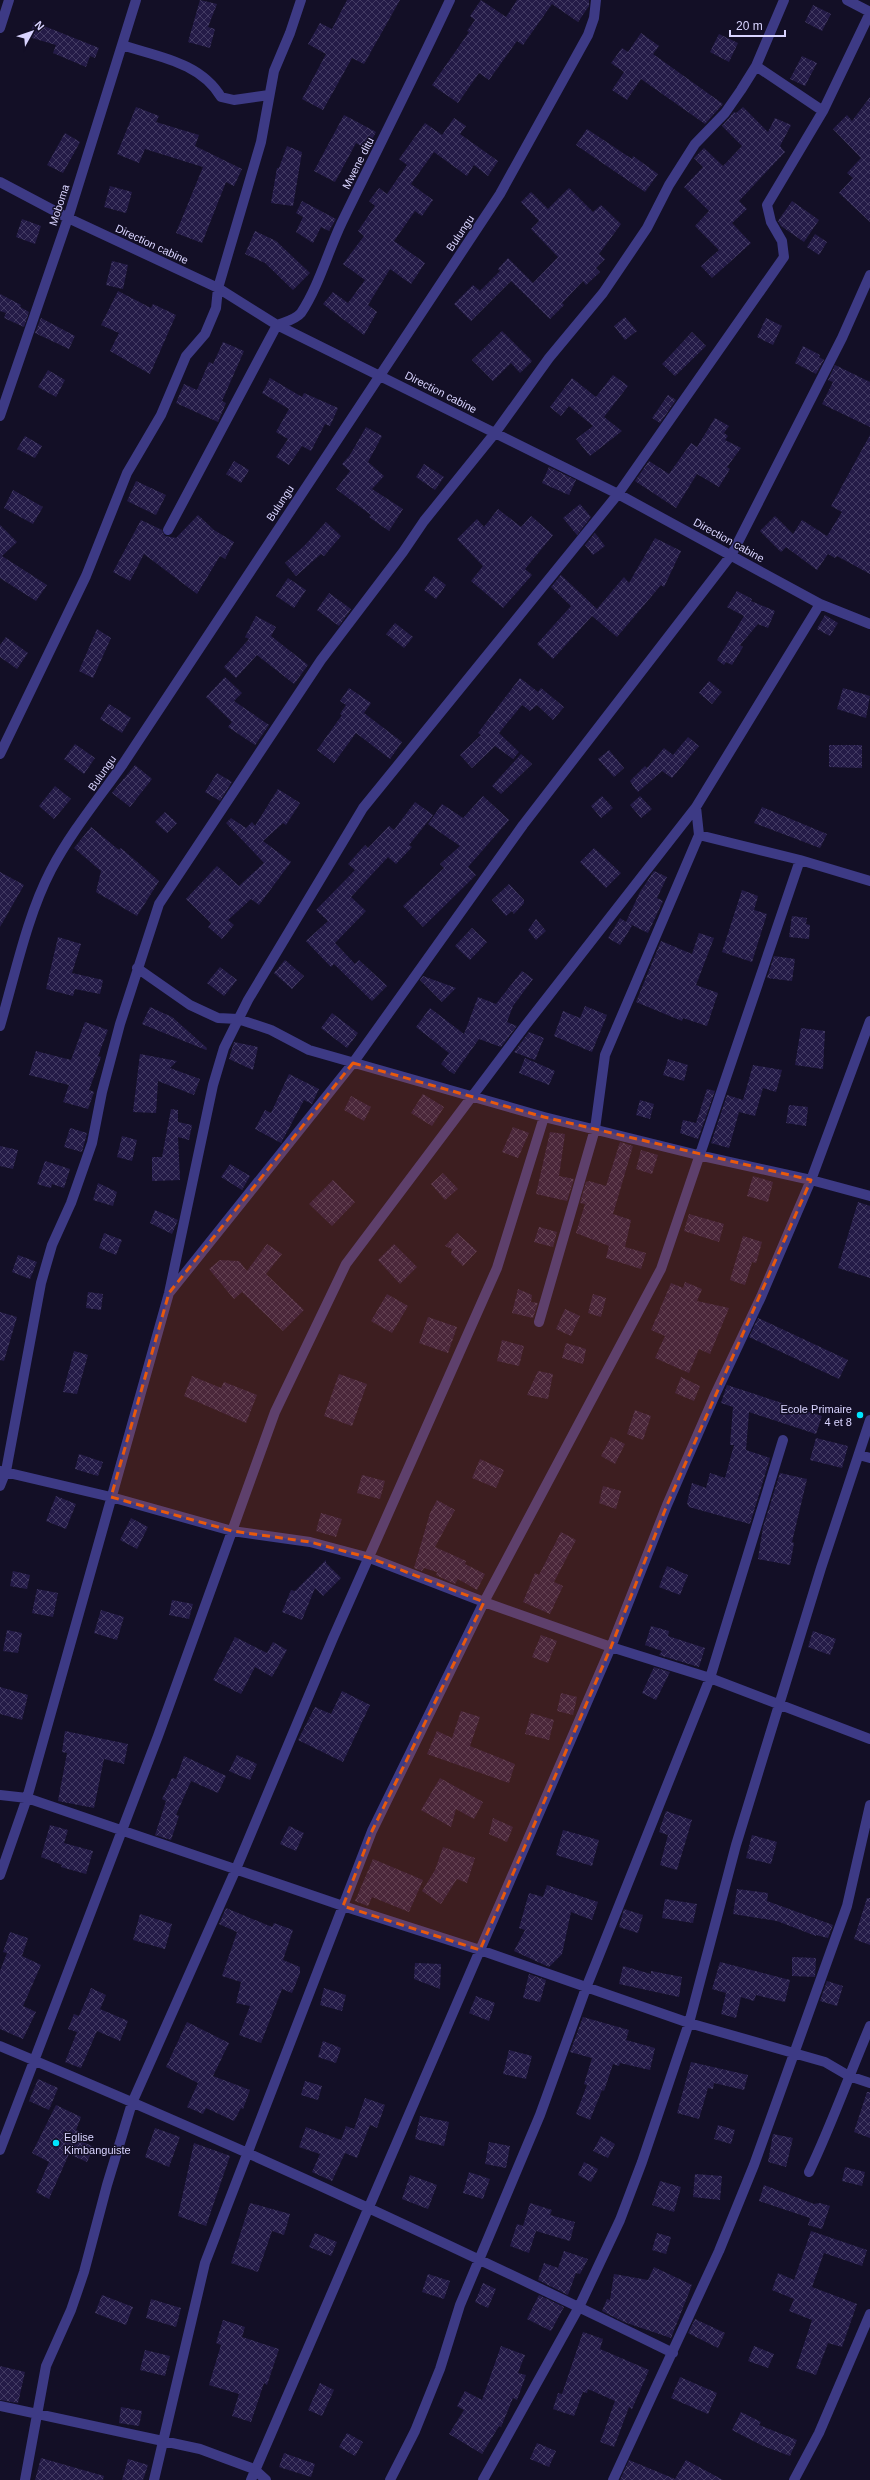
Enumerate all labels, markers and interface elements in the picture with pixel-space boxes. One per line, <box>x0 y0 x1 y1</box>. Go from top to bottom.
north arrow <box>12 12 52 52</box>
scale bar <box>730 12 785 38</box>
text: N <box>33 19 47 33</box>
text: 20 m <box>736 19 763 33</box>
street label: Mwene ditu <box>340 135 376 191</box>
street label: Moboma <box>47 182 72 227</box>
street label: Bulungu <box>444 213 476 253</box>
street label: Direction cabine <box>114 222 190 266</box>
street label: Direction cabine <box>403 369 479 415</box>
street label: Bulungu <box>264 483 296 523</box>
street label: Direction cabine <box>692 516 766 564</box>
street label: Bulungu <box>86 753 118 793</box>
place label: Ecole Primaire 4 et 8 <box>780 1403 852 1428</box>
marker: Ecole Primaire 4 et 8 <box>855 1410 865 1420</box>
place label: Eglise Kimbanguiste <box>64 2131 131 2156</box>
marker: Eglise Kimbanguiste <box>51 2138 61 2148</box>

